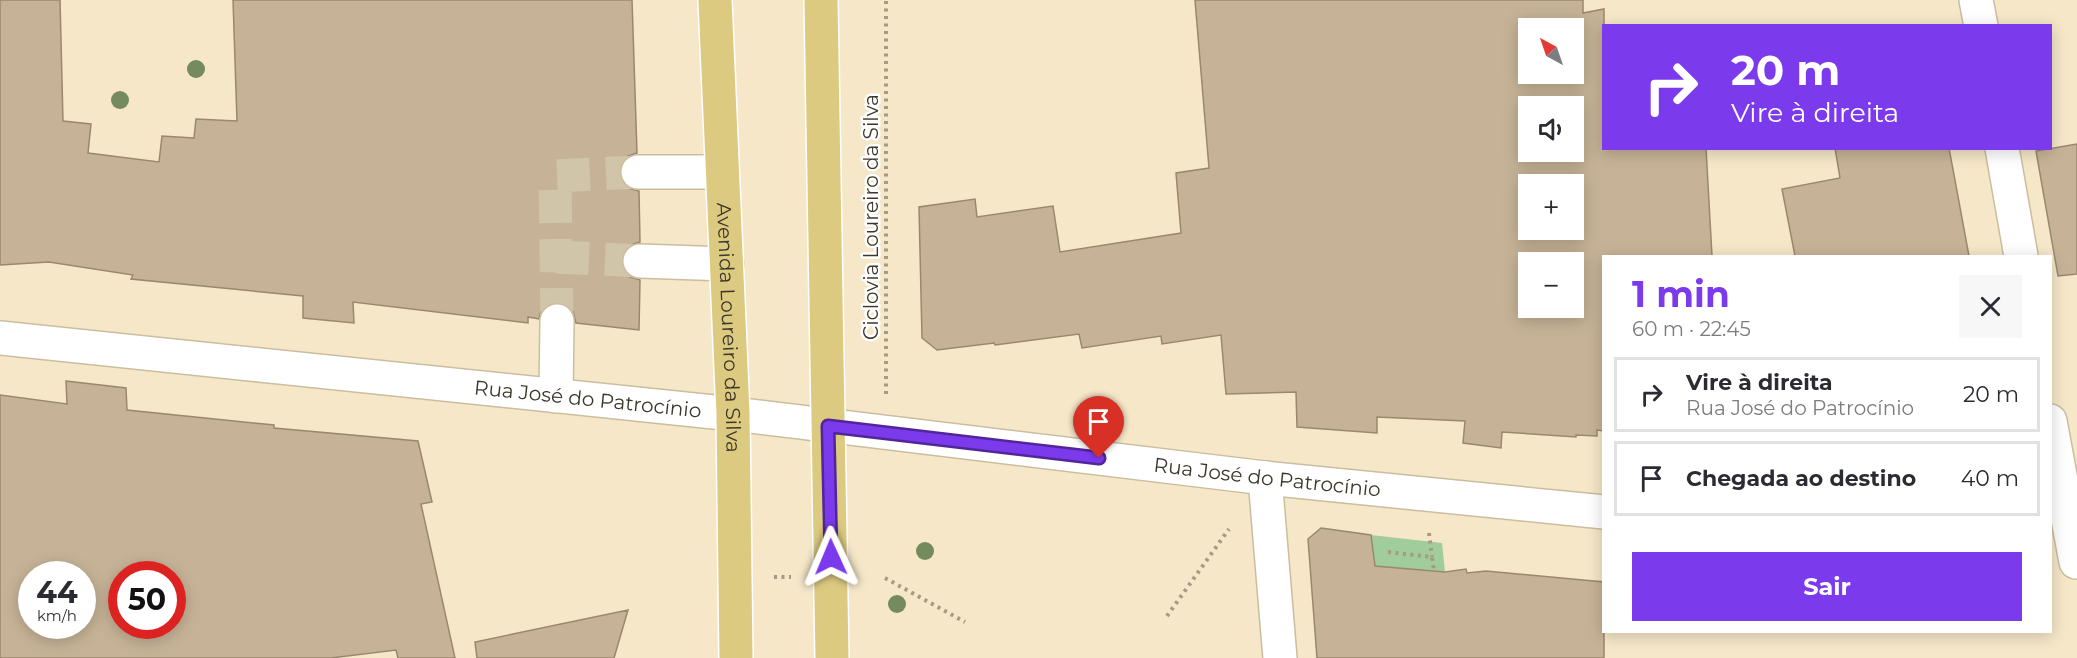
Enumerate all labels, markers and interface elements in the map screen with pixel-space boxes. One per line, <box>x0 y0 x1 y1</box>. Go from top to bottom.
north arrow <box>1518 18 1584 84</box>
map controls <box>1518 18 1584 318</box>
text: 20 m <box>1731 44 1840 96</box>
icon: right <box>1632 48 1710 126</box>
street label: Ciclovia Loureiro da Silva <box>859 94 883 340</box>
button: sound <box>1518 96 1584 162</box>
text: Vire à direita <box>1731 96 1899 129</box>
button: + <box>1518 174 1584 240</box>
street label: Avenida Loureiro da Silva <box>712 202 745 453</box>
button: − <box>1518 252 1584 318</box>
text: 1 min <box>1632 272 1730 316</box>
button: close <box>1959 275 2022 338</box>
text: 60 m · 22:45 <box>1632 317 1751 341</box>
text: Vire à direita <box>1686 369 1833 396</box>
street label: Rua José do Patrocínio <box>473 375 703 423</box>
icon: right <box>1635 378 1668 411</box>
text: 20 m <box>1963 381 2019 408</box>
pin <box>1073 396 1124 458</box>
text: Rua José do Patrocínio <box>1686 396 1914 420</box>
icon: arrive <box>1082 405 1115 438</box>
street label: Rua José do Patrocínio <box>1152 453 1382 502</box>
icon: arrive <box>1635 462 1668 495</box>
text: Chegada ao destino <box>1686 465 1916 492</box>
text: 40 m <box>1961 465 2019 492</box>
position arrow <box>799 525 863 589</box>
button: Sair <box>1632 552 2022 621</box>
speed limit sign: 50 <box>108 561 186 639</box>
text: 44 <box>36 574 78 611</box>
text: km/h <box>37 606 77 625</box>

